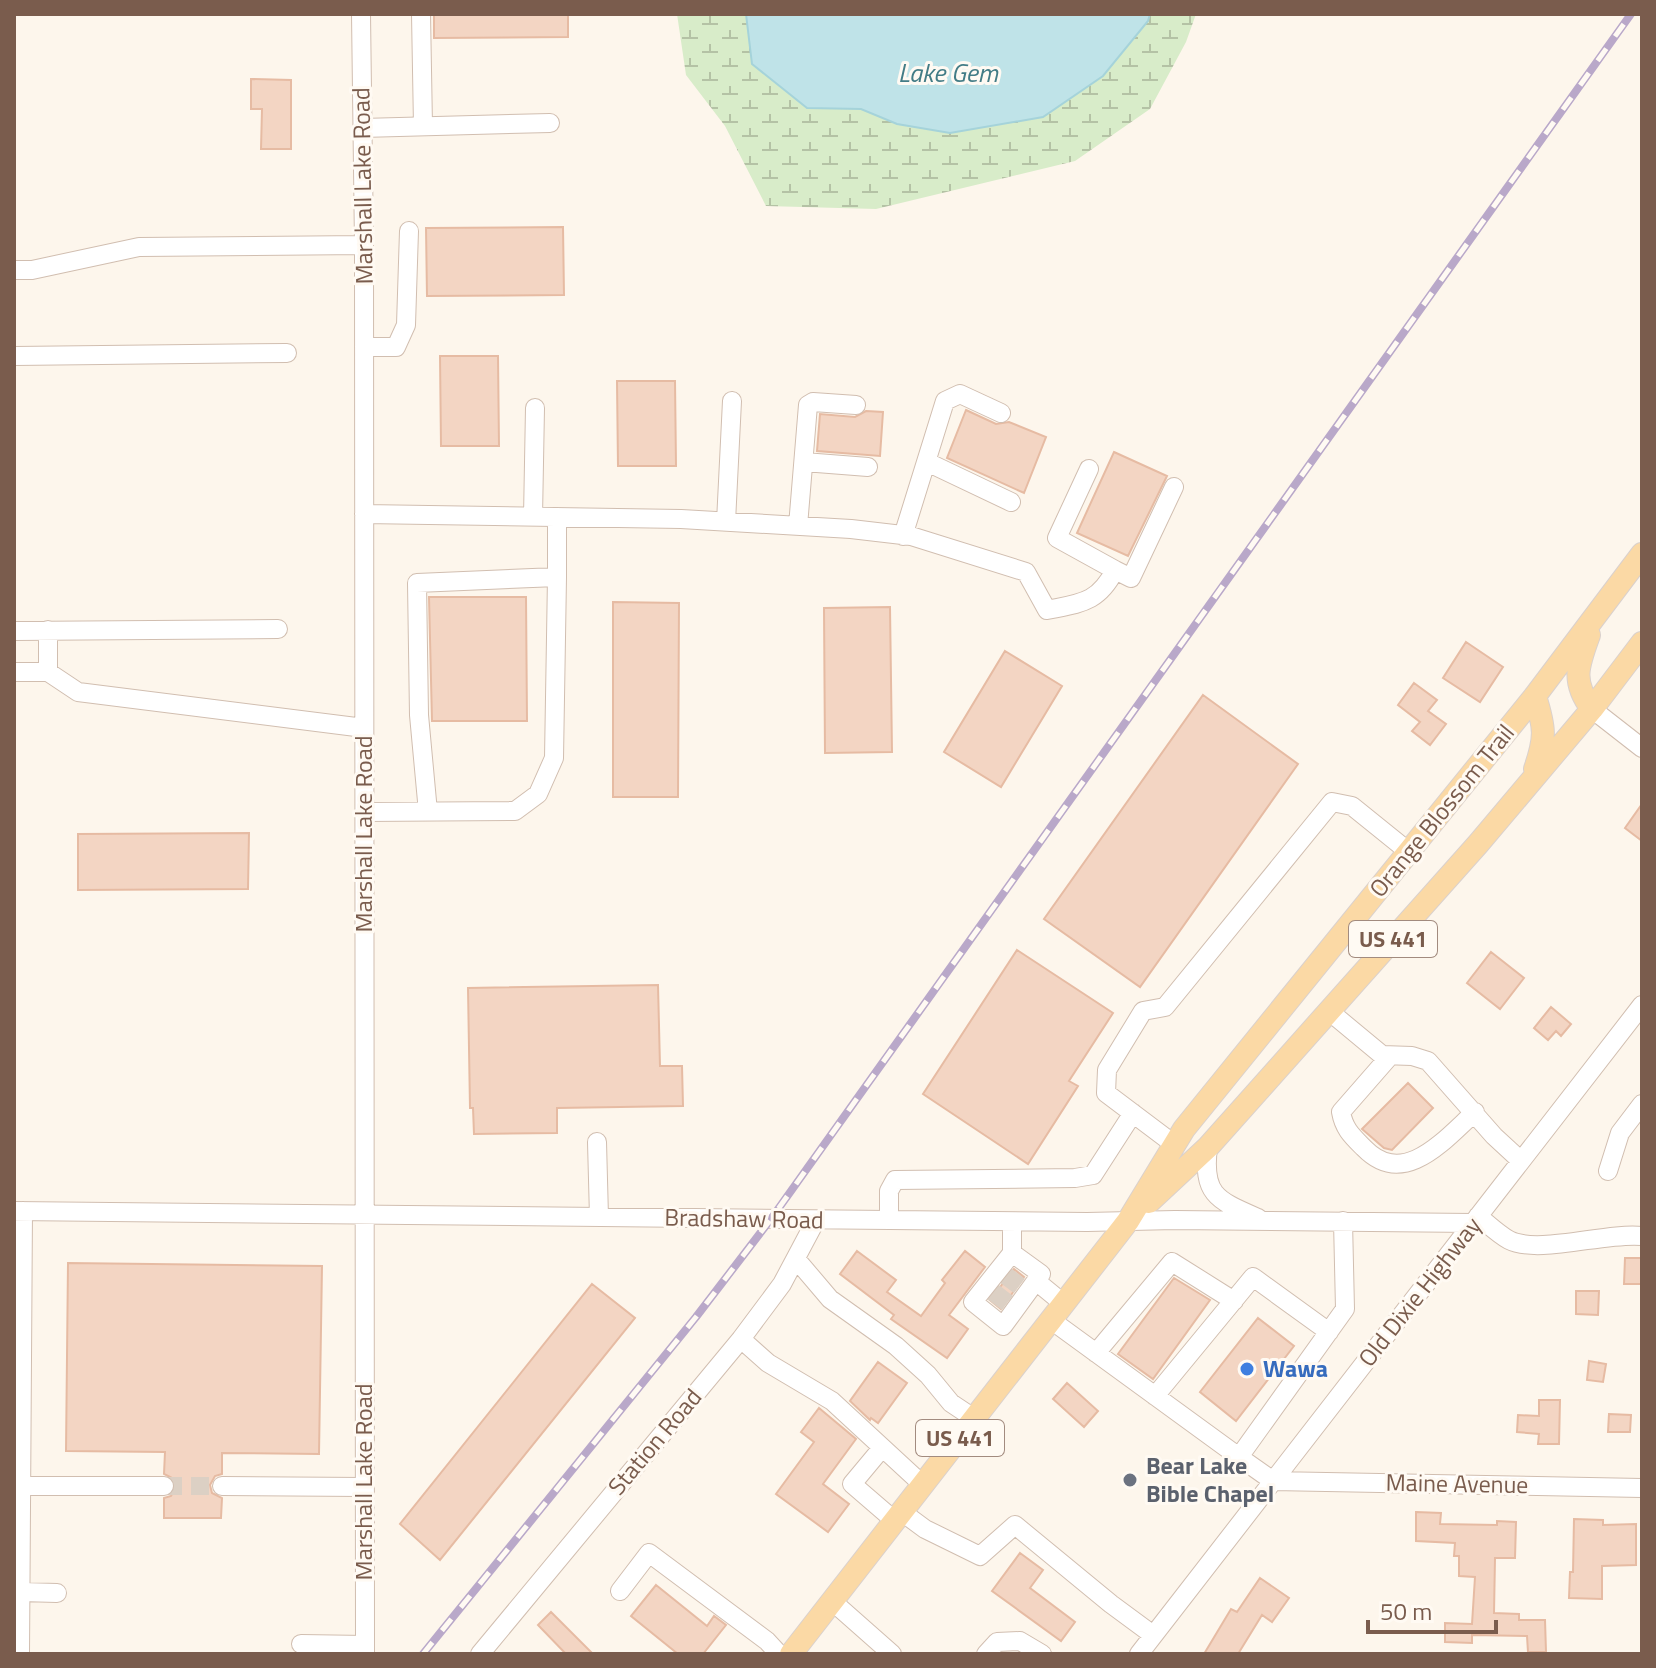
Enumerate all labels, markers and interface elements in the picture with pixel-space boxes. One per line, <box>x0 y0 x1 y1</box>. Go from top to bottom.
water label: Lake Gem <box>898 53 999 92</box>
street label: Marshall Lake Road <box>342 87 382 285</box>
street label: Orange Blossom Trail <box>1360 716 1522 905</box>
street label: Marshall Lake Road <box>345 736 381 933</box>
road number: US 441 <box>1349 921 1437 957</box>
street label: Bradshaw Road <box>664 1199 824 1237</box>
street label: Old Dixie Highway <box>1349 1208 1490 1374</box>
place label: Wawa <box>1263 1350 1328 1386</box>
marker: Wawa <box>1238 1360 1256 1378</box>
street label: Station Road <box>599 1380 710 1503</box>
street label: Marshall Lake Road <box>345 1384 381 1581</box>
road number: US 441 <box>916 1420 1004 1456</box>
place label: Bear Lake Bible Chapel <box>1146 1447 1274 1511</box>
street label: Maine Avenue <box>1385 1464 1529 1502</box>
marker: Bear Lake Bible Chapel <box>1121 1471 1139 1489</box>
scale bar <box>1368 1584 1496 1634</box>
text: 50 m <box>1380 1593 1432 1629</box>

